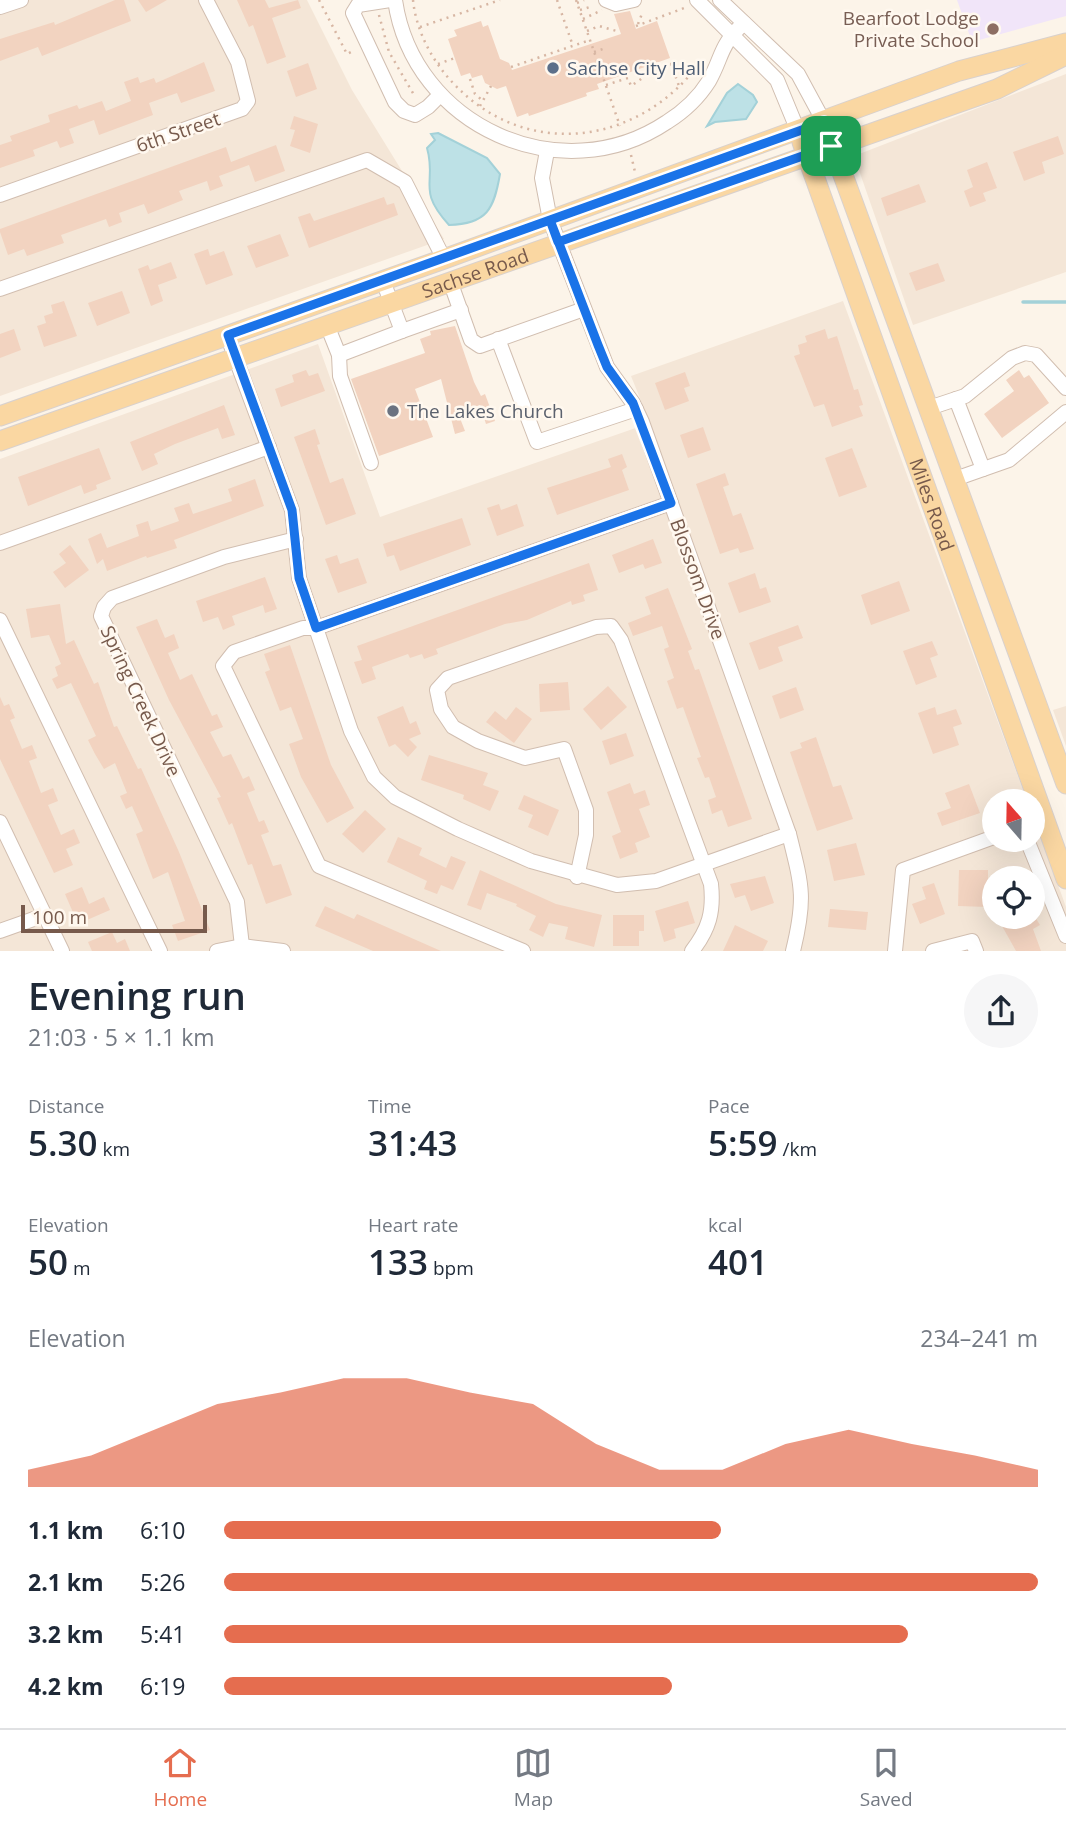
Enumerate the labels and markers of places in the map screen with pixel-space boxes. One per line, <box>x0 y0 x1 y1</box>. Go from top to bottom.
place label: Bearfoot Lodge Private School <box>843 5 979 53</box>
marker: Bearfoot Lodge Private School <box>985 21 1001 37</box>
place label: Sachse City Hall <box>567 55 706 81</box>
marker: Sachse City Hall <box>545 60 561 76</box>
pin <box>801 116 861 176</box>
place label: The Lakes Church <box>407 398 564 424</box>
marker: The Lakes Church <box>385 403 401 419</box>

